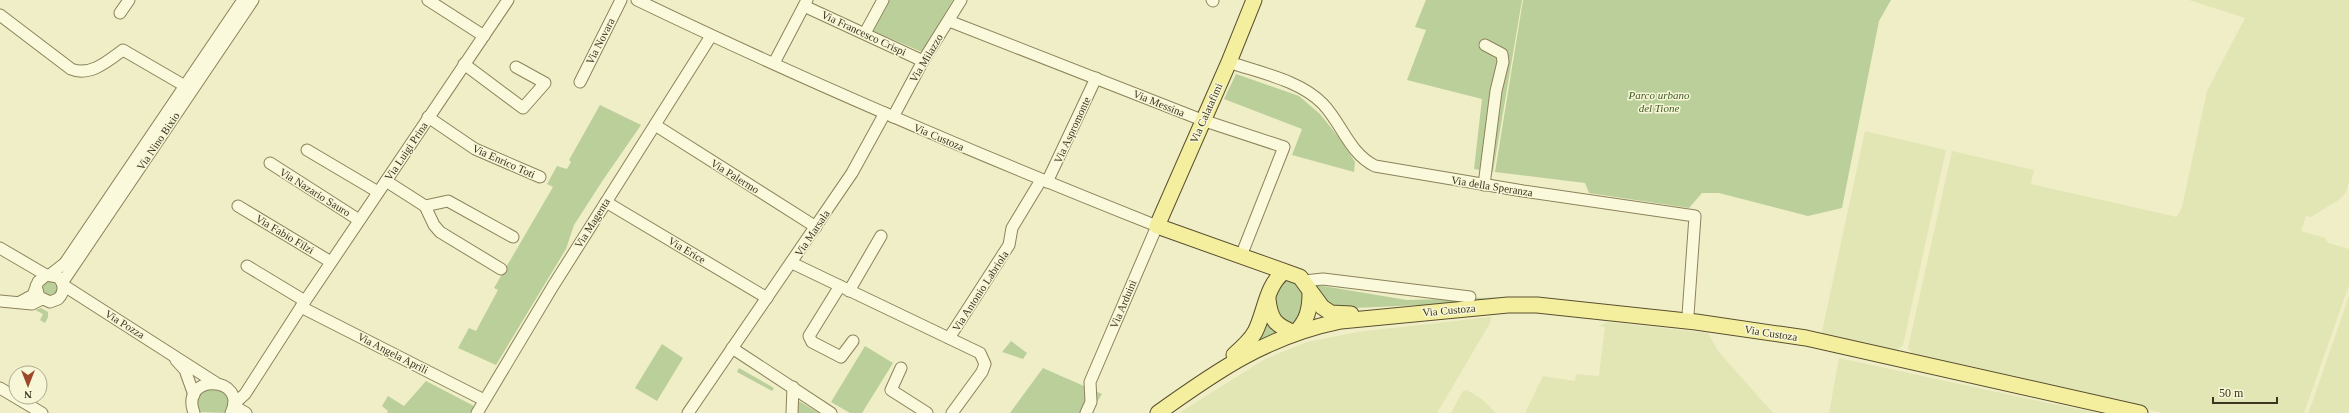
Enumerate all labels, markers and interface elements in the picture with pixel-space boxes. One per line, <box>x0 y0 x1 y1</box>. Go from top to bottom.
street label: Via Francesco Crispi <box>820 8 908 58</box>
street label: Via Novara <box>583 16 617 66</box>
street label: Via Milazzo <box>907 31 945 84</box>
street label: Via Calatafimi <box>1187 81 1225 145</box>
street label: Via Messina <box>1131 87 1187 119</box>
park label: Parco urbano del Tione <box>1627 89 1690 114</box>
street label: Via Aspromonte <box>1051 95 1093 165</box>
street label: Via Nino Bixio <box>134 109 182 172</box>
street label: Via Luigi Prina <box>382 119 430 182</box>
street label: Via Custoza <box>912 121 966 153</box>
street label: Via Enrico Toti <box>471 142 537 180</box>
street label: Via Palermo <box>709 156 762 196</box>
street label: Via Nazario Sauro <box>277 165 353 219</box>
street label: Via della Speranza <box>1450 174 1534 198</box>
street label: Via Magenta <box>572 196 612 250</box>
street label: Via Marsala <box>792 207 832 258</box>
street label: Via Fabio Filzi <box>254 212 316 256</box>
street label: Via Erice <box>666 234 708 266</box>
street label: Via Antonio Labriola <box>950 248 1011 333</box>
street label: Via Arduini <box>1107 278 1139 330</box>
street label: Via Custoza <box>1422 302 1476 318</box>
street label: Via Pozza <box>103 307 147 341</box>
street label: Via Custoza <box>1744 323 1798 343</box>
street label: Via Angela Aprili <box>356 330 430 376</box>
north arrow <box>8 365 48 405</box>
scale bar <box>2213 379 2277 405</box>
text: 50 m <box>2219 386 2244 400</box>
text: N <box>24 389 32 401</box>

